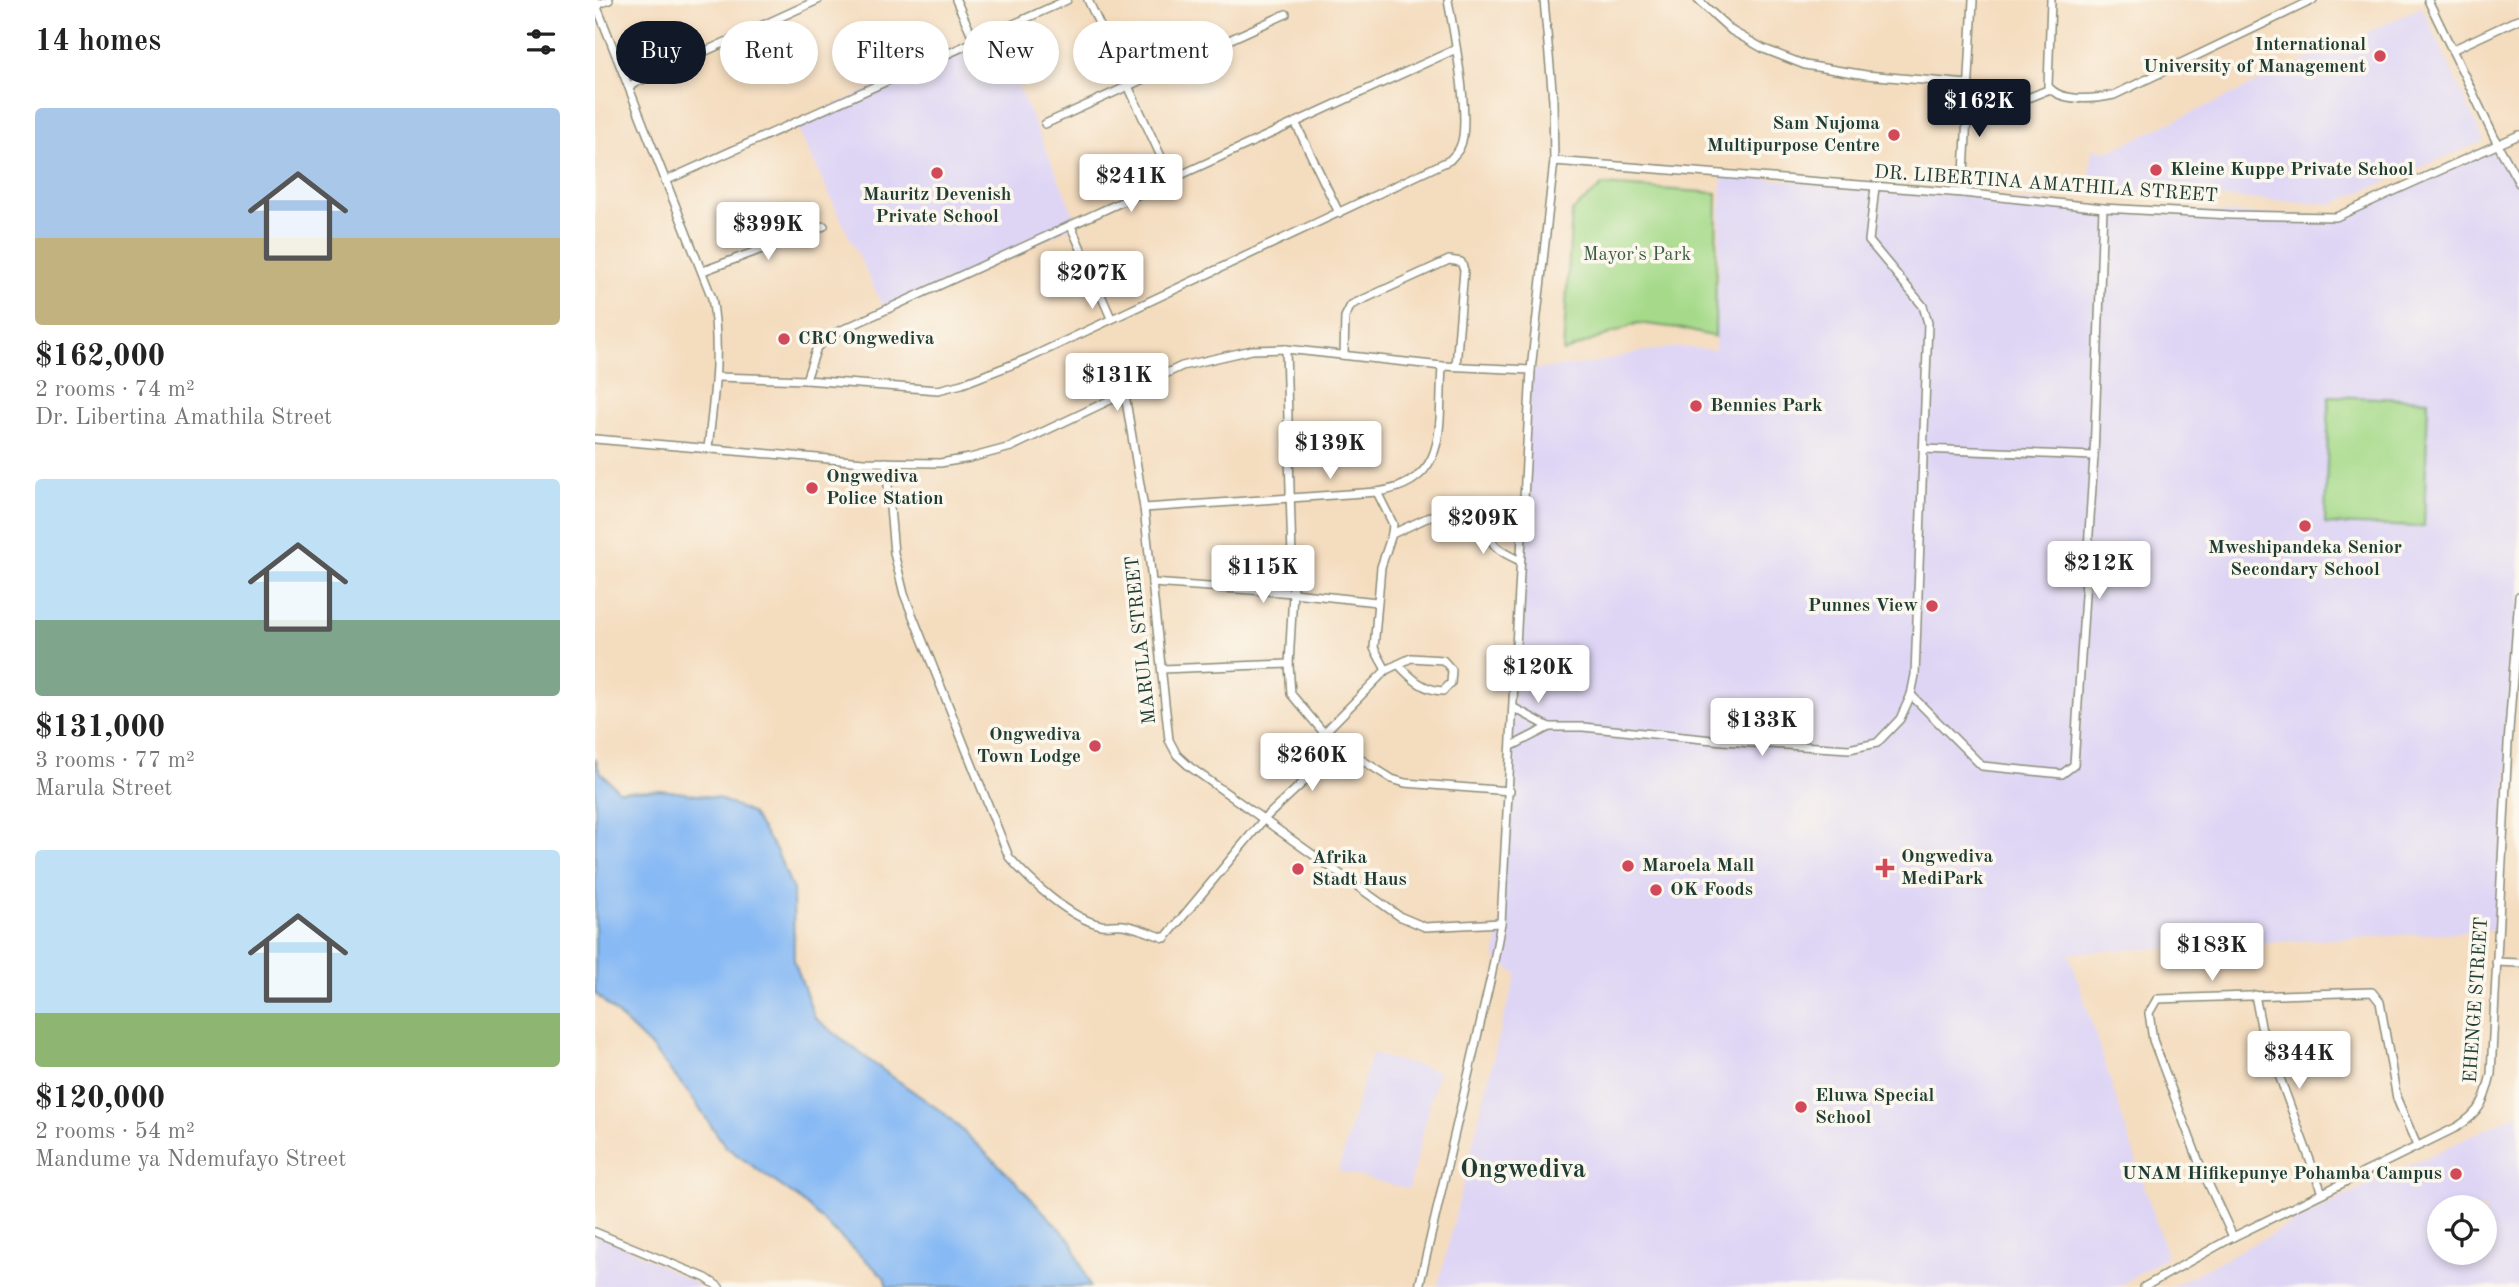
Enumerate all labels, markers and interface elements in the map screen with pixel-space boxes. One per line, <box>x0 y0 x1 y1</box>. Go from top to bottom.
chip: Buy <box>616 21 706 84</box>
chip: Rent <box>720 21 818 84</box>
chip: Filters <box>832 21 949 84</box>
chip: New <box>963 21 1059 84</box>
chip: Apartment <box>1073 21 1233 84</box>
icon: filters <box>522 23 560 61</box>
text: 14 homes <box>35 27 161 57</box>
place label: International University of Management <box>2143 36 2366 77</box>
marker: International University of Management <box>2372 48 2388 64</box>
pin: $162K <box>1930 80 2028 139</box>
text: $162K <box>1943 90 2015 113</box>
place label: Sam Nujoma Multipurpose Centre <box>1707 115 1880 156</box>
marker: Sam Nujoma Multipurpose Centre <box>1886 127 1902 143</box>
icon: home <box>235 153 361 279</box>
pin: $241K <box>1082 154 1180 214</box>
place label: Kleine Kuppe Private School <box>2170 161 2414 180</box>
marker: Kleine Kuppe Private School <box>2148 162 2164 178</box>
street label: DR. LIBERTINA AMATHILA STREET <box>1873 164 2219 206</box>
marker: Mauritz Devenish Private School <box>929 165 945 181</box>
text: $241K <box>1095 165 1167 188</box>
place label: Mauritz Devenish Private School <box>863 186 1012 227</box>
pin: $399K <box>719 202 817 262</box>
text: $399K <box>732 213 804 236</box>
park label: Mayor's Park <box>1583 246 1691 265</box>
pin: $207K <box>1043 252 1141 311</box>
text: $207K <box>1056 262 1128 285</box>
place label: CRC Ongwediva <box>798 330 935 349</box>
marker: CRC Ongwediva <box>776 331 792 347</box>
text: $162,000 <box>35 342 165 372</box>
pin: $131K <box>1068 354 1166 413</box>
text: $131K <box>1081 364 1153 387</box>
text: 2 rooms · 74 m² <box>35 378 195 401</box>
place label: Bennies Park <box>1710 397 1823 416</box>
marker: Bennies Park <box>1688 398 1704 414</box>
text: Dr. Libertina Amathila Street <box>35 406 332 429</box>
pin: $139K <box>1281 421 1379 481</box>
text: $139K <box>1294 432 1366 455</box>
place label: Ongwediva Police Station <box>826 468 944 509</box>
marker: Ongwediva Police Station <box>804 480 820 496</box>
pin: $209K <box>1434 496 1532 556</box>
text: $209K <box>1447 507 1519 530</box>
marker: Mweshipandeka Senior Secondary School <box>2297 518 2313 534</box>
icon: home <box>235 524 361 650</box>
place label: Mweshipandeka Senior Secondary School <box>2208 539 2402 580</box>
pin: $212K <box>2050 542 2148 601</box>
pin: $115K <box>1214 546 1312 605</box>
text: $212K <box>2063 552 2135 575</box>
street label: MARULA STREET <box>1124 555 1160 725</box>
text: $115K <box>1227 556 1299 579</box>
place label: Punnes View <box>1808 597 1918 616</box>
marker: Punnes View <box>1924 598 1940 614</box>
pin: $120K <box>1489 646 1587 705</box>
text: $120K <box>1502 656 1574 679</box>
pin: $133K <box>1713 698 1811 758</box>
text: $133K <box>1726 709 1798 732</box>
text: $131,000 <box>35 713 165 743</box>
place label: Ongwediva Town Lodge <box>977 726 1081 767</box>
pin: $260K <box>1263 734 1361 793</box>
marker: Ongwediva Town Lodge <box>1087 738 1103 754</box>
text: $260K <box>1276 744 1348 767</box>
text: 3 rooms · 77 m² <box>35 749 195 772</box>
text: Marula Street <box>35 777 172 800</box>
place label: Ongwediva MediPark <box>1901 848 1993 889</box>
place label: Afrika Stadt Haus <box>1312 849 1407 890</box>
place label: Maroela Mall <box>1642 857 1755 876</box>
marker: Maroela Mall <box>1620 858 1636 874</box>
marker: Ongwediva MediPark <box>1875 858 1895 878</box>
marker: Afrika Stadt Haus <box>1290 861 1306 877</box>
place label: OK Foods <box>1670 881 1753 900</box>
marker: OK Foods <box>1648 882 1664 898</box>
icon: home <box>235 895 361 1021</box>
street label: EHENGE STREET <box>2462 916 2492 1084</box>
pin: $183K <box>2163 923 2261 983</box>
text: $183K <box>2176 934 2248 957</box>
pin: $344K <box>2250 1032 2348 1091</box>
text: $344K <box>2263 1042 2335 1065</box>
text: $120,000 <box>35 1084 165 1114</box>
place label: Eluwa Special School <box>1815 1087 1935 1128</box>
marker: Eluwa Special School <box>1793 1099 1809 1115</box>
text: 2 rooms · 54 m² <box>35 1120 195 1143</box>
text: Mandume ya Ndemufayo Street <box>35 1148 346 1171</box>
district label: Ongwediva <box>1460 1157 1586 1183</box>
place label: UNAM Hifikepunye Pohamba Campus <box>2122 1165 2442 1184</box>
marker: UNAM Hifikepunye Pohamba Campus <box>2448 1166 2464 1182</box>
map controls <box>2427 1195 2497 1265</box>
button: locate <box>2427 1195 2497 1265</box>

